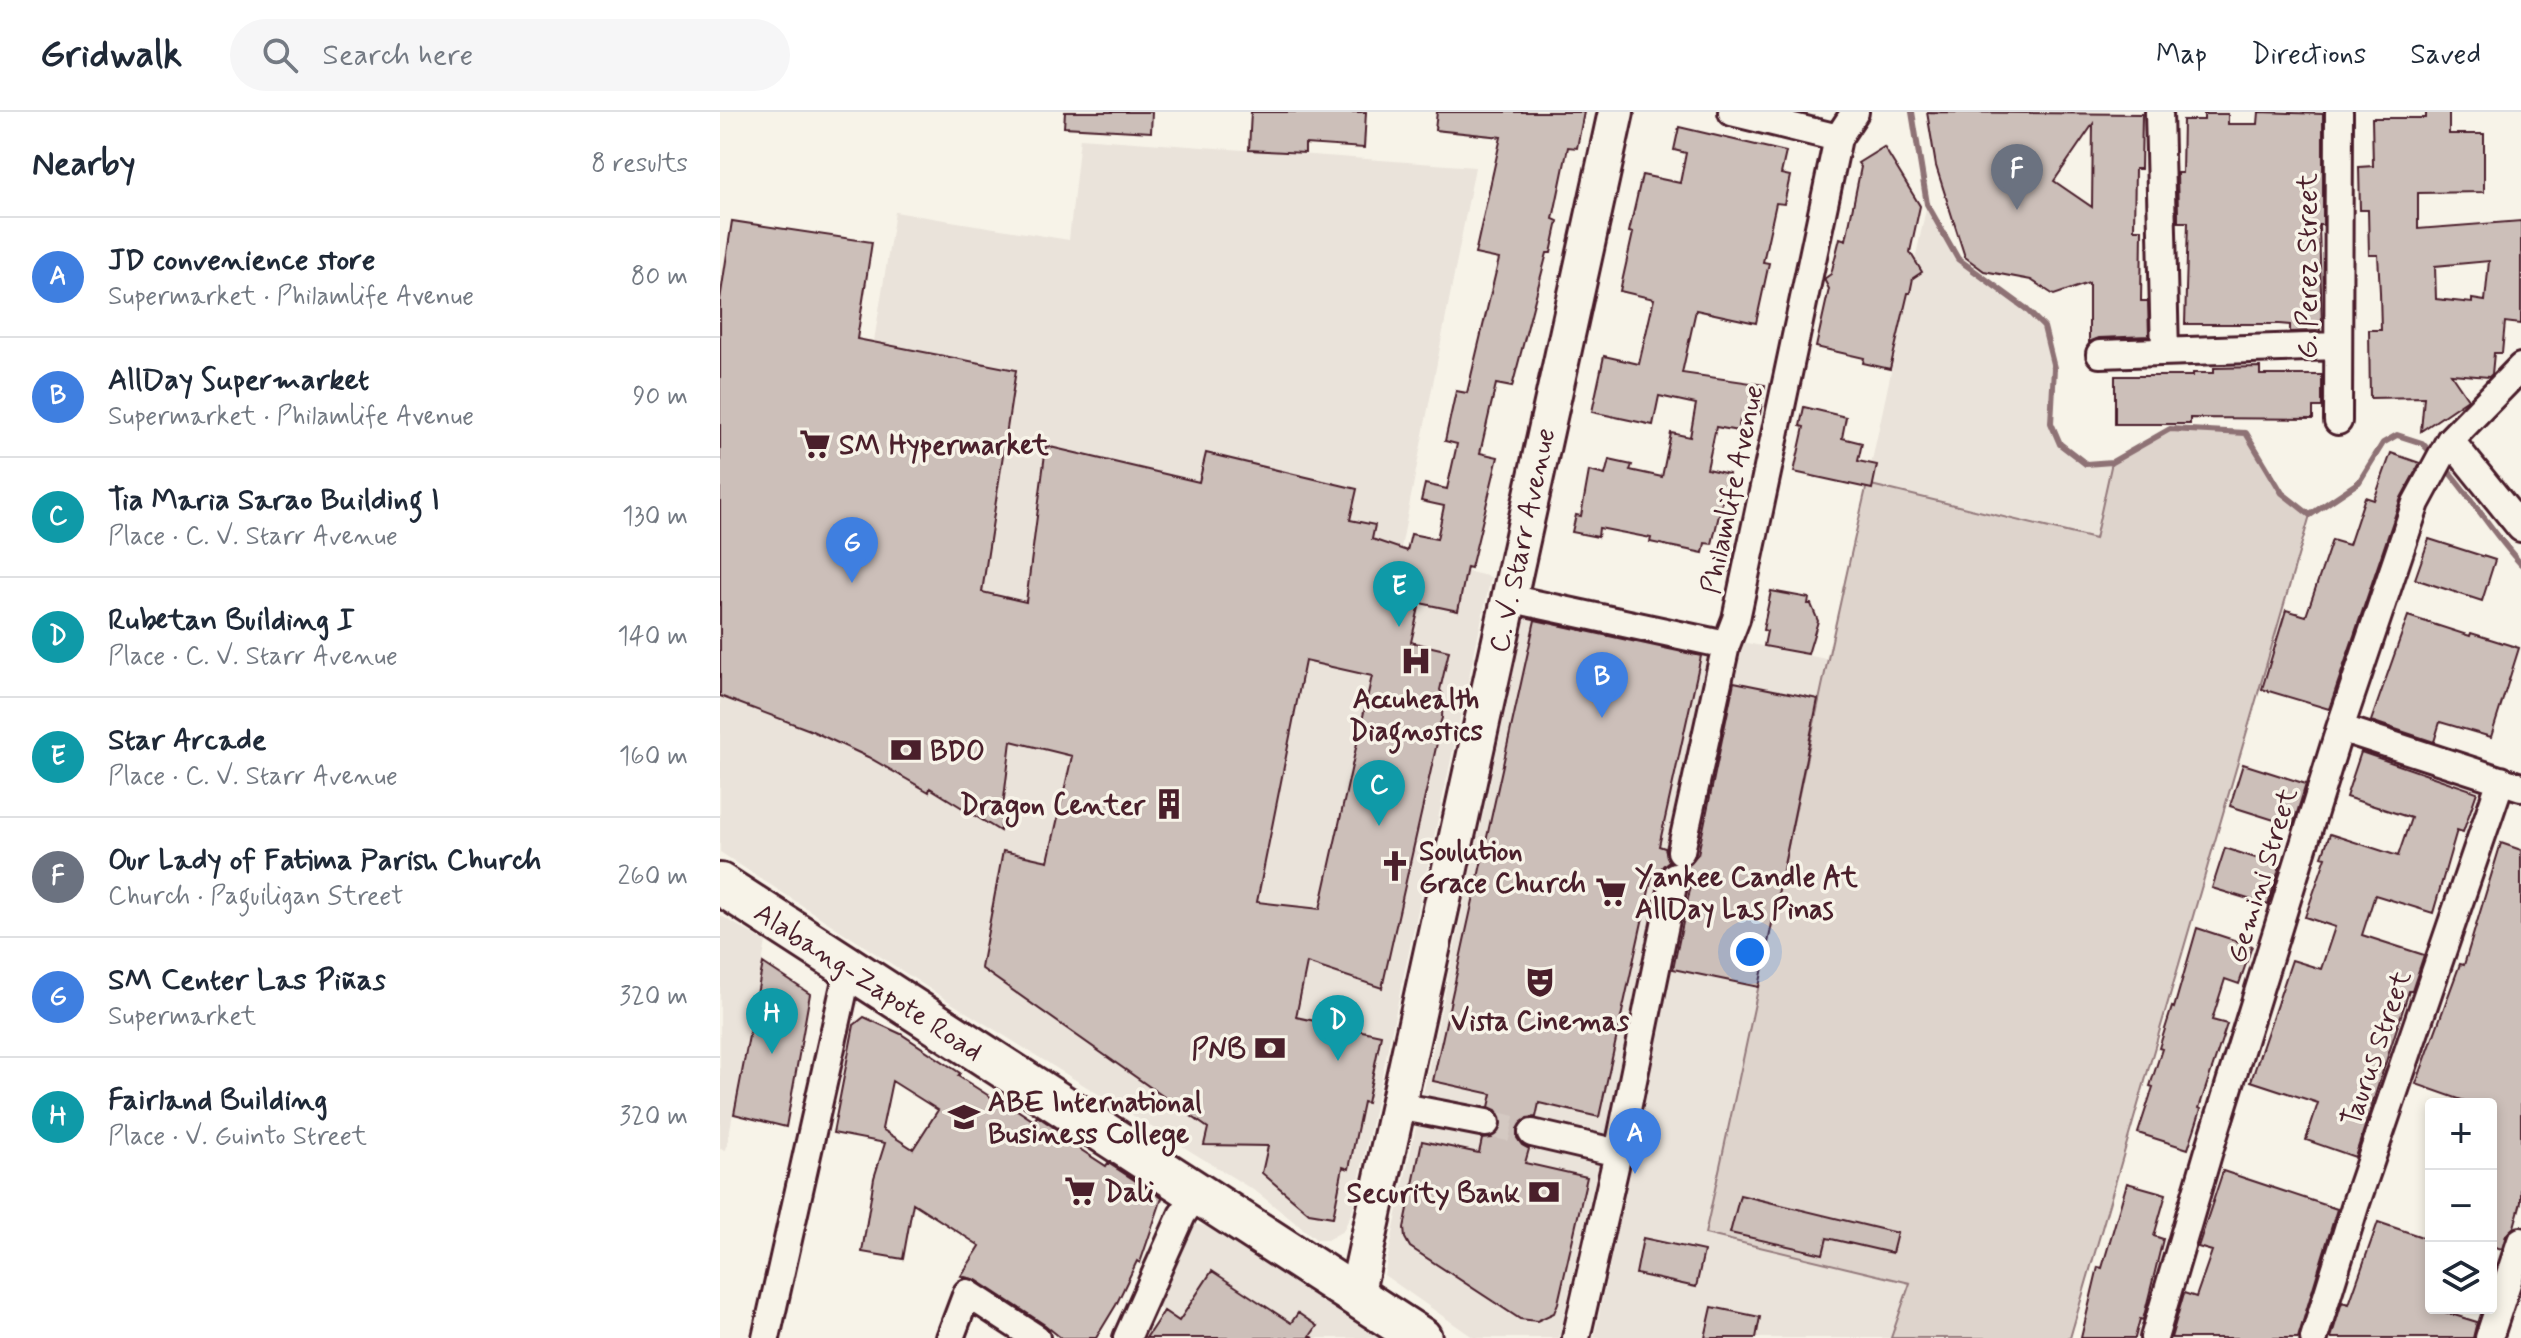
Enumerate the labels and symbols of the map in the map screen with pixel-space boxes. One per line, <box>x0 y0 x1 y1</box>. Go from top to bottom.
pin: F <box>1991 144 2043 210</box>
street label: G. Perez Street <box>2290 172 2327 359</box>
street label: Philamlife Avenue <box>1693 382 1774 597</box>
street label: C. V. Starr Avenue <box>1482 425 1565 656</box>
supermarket icon: SM Hypermarket <box>798 427 832 461</box>
place label: SM Hypermarket <box>839 428 1049 465</box>
pin: G <box>826 517 878 583</box>
pin: E <box>1373 561 1425 627</box>
hospital icon: Accuhealth Diagnostics <box>1399 644 1433 678</box>
pin: B <box>1576 652 1628 718</box>
place label: Accuhealth Diagnostics <box>1349 682 1483 754</box>
bank icon: BDO <box>889 733 923 767</box>
place label: BDO <box>930 734 985 771</box>
pin: C <box>1353 760 1405 826</box>
street label: Gemini Street <box>2219 783 2308 968</box>
building icon: Dragon Center <box>1152 787 1186 821</box>
place label: Dragon Center <box>960 788 1146 828</box>
place label: Soulution Grace Church <box>1419 834 1586 903</box>
church icon: Soulution Grace Church <box>1378 849 1412 883</box>
place label: Yankee Candle At AllDay Las Pinas <box>1635 860 1858 929</box>
supermarket icon: Yankee Candle At AllDay Las Pinas <box>1594 875 1628 909</box>
street label: Alabang-Zapote Road <box>746 895 989 1071</box>
your location <box>1730 932 1770 972</box>
theatre icon: Vista Cinemas <box>1523 965 1557 999</box>
street label: Taurus Street <box>2333 965 2422 1132</box>
pin: H <box>746 988 798 1054</box>
pin: D <box>1312 995 1364 1061</box>
place label: Vista Cinemas <box>1451 1004 1630 1041</box>
bank icon: PNB <box>1253 1031 1287 1065</box>
place label: PNB <box>1191 1032 1246 1069</box>
place label: ABE International Business College <box>988 1085 1202 1157</box>
school or university icon: ABE International Business College <box>947 1100 981 1134</box>
pin: A <box>1609 1108 1661 1174</box>
supermarket icon: Dali <box>1063 1174 1097 1208</box>
place label: Dali <box>1104 1175 1154 1212</box>
bank icon: Security Bank <box>1527 1175 1561 1209</box>
place label: Security Bank <box>1347 1176 1520 1213</box>

